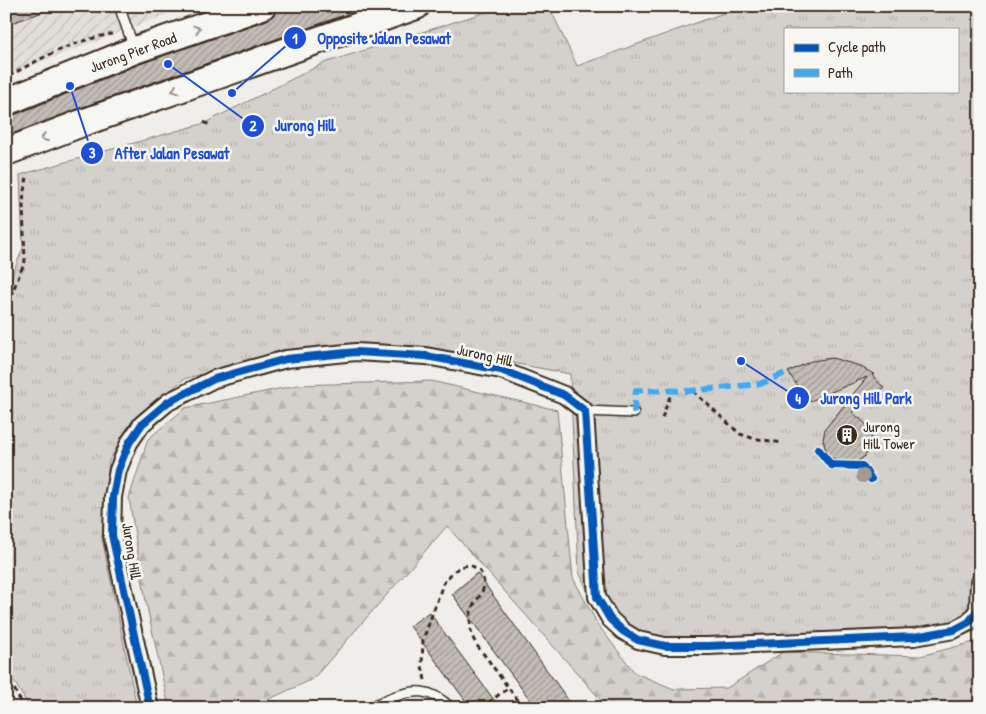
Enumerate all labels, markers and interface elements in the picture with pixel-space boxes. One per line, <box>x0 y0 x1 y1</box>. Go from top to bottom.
callout: Opposite Jalan Pesawat <box>282 23 461 54</box>
one-way arrow <box>193 24 201 34</box>
street label: Jurong Pier Road <box>87 27 179 77</box>
text: Opposite Jalan Pesawat <box>317 27 451 50</box>
text: 1 <box>292 28 298 49</box>
legend <box>784 28 958 92</box>
text: Cycle path <box>828 36 886 57</box>
text: Path <box>828 62 853 83</box>
one-way arrow <box>171 84 180 94</box>
callout: Jurong Hill <box>240 110 346 141</box>
text: Jurong Hill <box>275 114 337 137</box>
text: 2 <box>249 115 257 136</box>
one-way arrow <box>40 132 49 142</box>
callout: After Jalan Pesawat <box>80 138 239 169</box>
text: 3 <box>89 142 96 163</box>
text: After Jalan Pesawat <box>115 142 230 164</box>
street label: Jurong Hill <box>455 338 516 372</box>
callout: Jurong Hill Park <box>786 383 922 414</box>
text: Jurong Hill Park <box>820 387 912 410</box>
text: 4 <box>795 388 801 409</box>
place label: Jurong Hill Tower <box>863 416 915 454</box>
building icon: Jurong Hill Tower <box>835 423 859 447</box>
street label: Jurong Hill <box>117 521 147 581</box>

